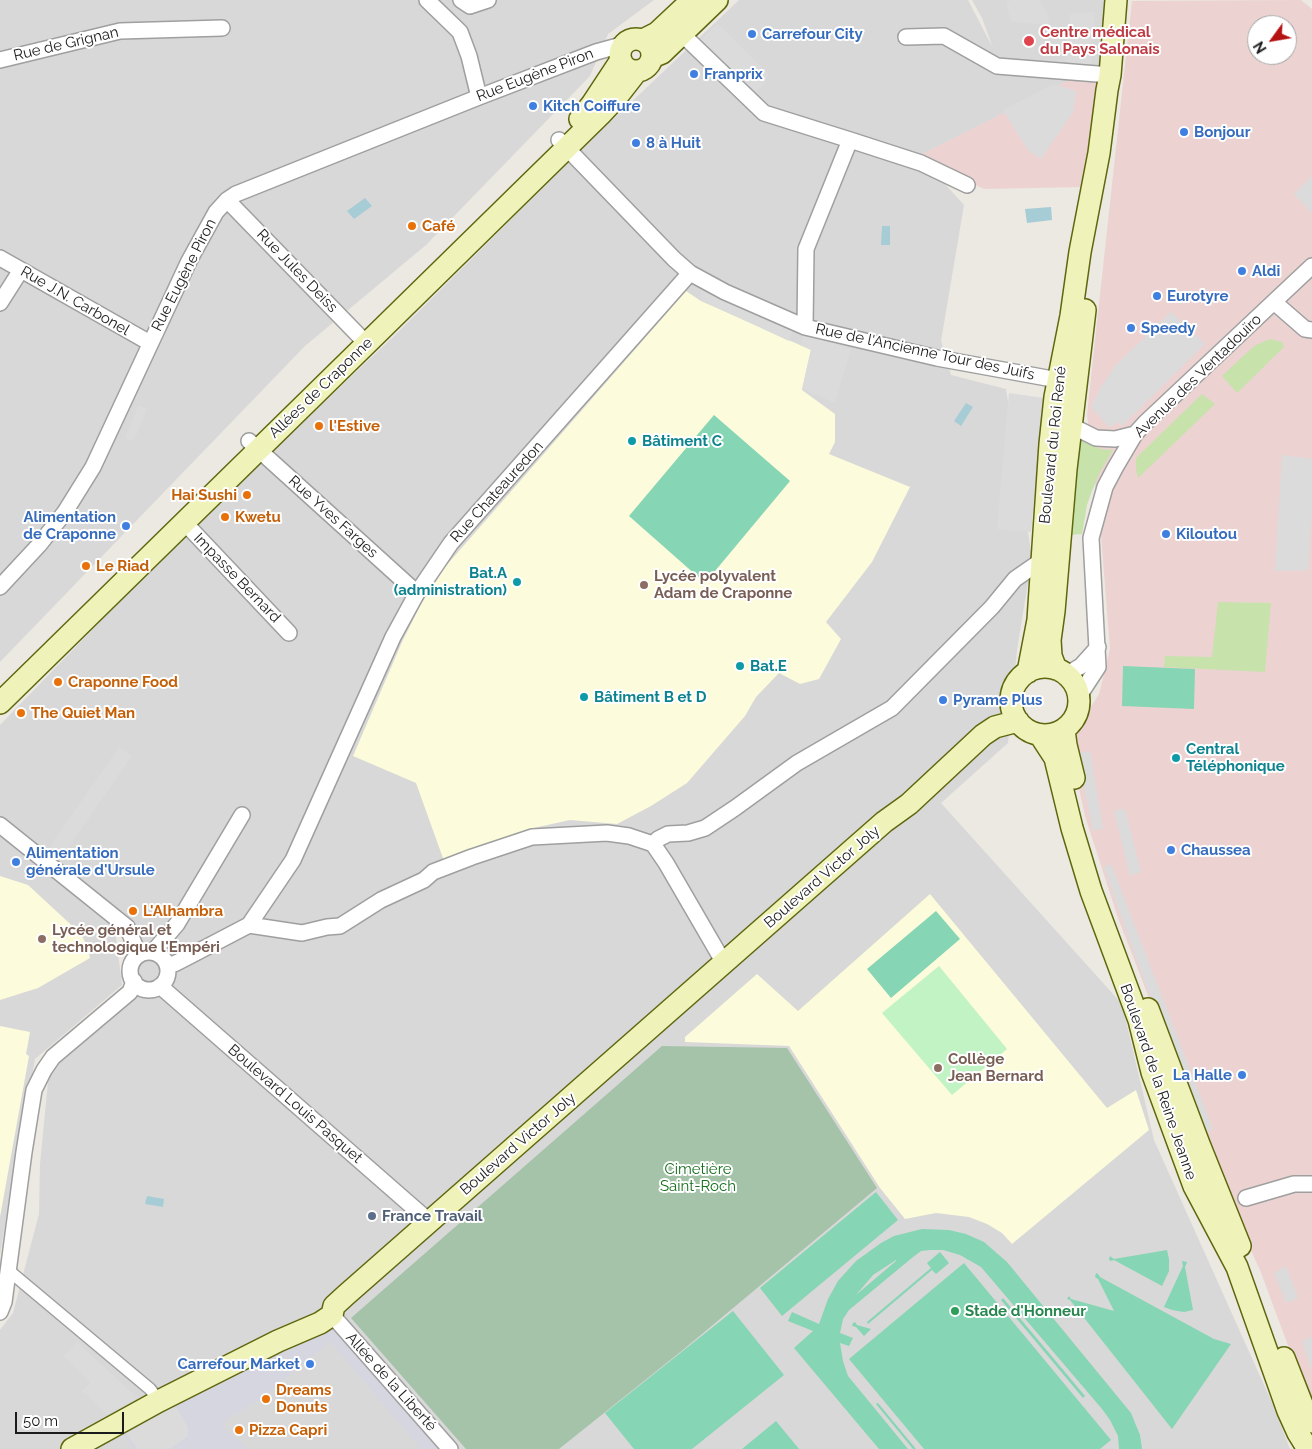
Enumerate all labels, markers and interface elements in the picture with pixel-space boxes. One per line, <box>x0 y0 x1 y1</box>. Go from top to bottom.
north arrow <box>1247 15 1297 65</box>
street label: Rue de Grignan <box>12 23 120 65</box>
place label: Centre médical du Pays Salonais <box>1040 23 1160 58</box>
place label: Carrefour City <box>762 25 863 43</box>
marker: Carrefour City <box>746 28 758 40</box>
marker: Centre médical du Pays Salonais <box>1022 34 1036 48</box>
text: N <box>1251 39 1270 56</box>
street label: Rue Eugène Piron <box>474 44 596 106</box>
place label: Franprix <box>704 65 763 83</box>
marker: Franprix <box>688 68 700 80</box>
place label: Kitch Coiffure <box>543 97 640 115</box>
marker: Kitch Coiffure <box>527 100 539 112</box>
place label: Bonjour <box>1194 123 1250 141</box>
marker: Bonjour <box>1178 126 1190 138</box>
place label: 8 à Huit <box>646 134 701 152</box>
marker: 8 à Huit <box>630 137 642 149</box>
street label: Rue Eugène Piron <box>148 216 220 334</box>
place label: Café <box>422 217 455 235</box>
marker: Café <box>406 220 418 232</box>
street label: Rue Jules Deiss <box>253 226 341 316</box>
street label: Rue J.N. Carbonel <box>17 262 133 340</box>
place label: Aldi <box>1252 262 1280 280</box>
marker: Aldi <box>1236 265 1248 277</box>
place label: Eurotyre <box>1167 287 1229 305</box>
marker: Eurotyre <box>1151 290 1163 302</box>
street label: Avenue des Ventadouïro <box>1131 311 1265 441</box>
place label: Speedy <box>1141 319 1196 337</box>
street label: Rue de l'Ancienne Tour des Juifs <box>814 320 1036 384</box>
marker: Speedy <box>1125 322 1137 334</box>
street label: Allées de Craponne <box>265 334 377 442</box>
street label: Boulevard du Roi René <box>1036 365 1070 525</box>
place label: l'Estive <box>329 417 380 435</box>
marker: l'Estive <box>313 420 325 432</box>
place label: Bâtiment C <box>642 432 722 450</box>
marker: Bâtiment C <box>626 435 638 447</box>
street label: Rue Chateauredon <box>447 438 547 546</box>
street label: Rue Yves Farges <box>284 472 382 562</box>
place label: Hai Sushi <box>171 486 237 504</box>
marker: Hai Sushi <box>241 489 253 501</box>
place label: Alimentation de Craponne <box>23 508 116 543</box>
place label: Kwetu <box>235 508 281 526</box>
marker: Kwetu <box>219 511 231 523</box>
marker: Alimentation de Craponne <box>120 520 132 532</box>
place label: Kiloutou <box>1176 525 1237 543</box>
marker: Kiloutou <box>1160 528 1172 540</box>
street label: Impasse Bernard <box>190 530 284 626</box>
place label: Le Riad <box>96 557 149 575</box>
marker: Le Riad <box>80 560 92 572</box>
place label: Bat.A (administration) <box>394 564 507 599</box>
place label: Lycée polyvalent Adam de Craponne <box>654 567 792 602</box>
marker: Bat.A (administration) <box>511 576 523 588</box>
marker: Lycée polyvalent Adam de Craponne <box>638 579 650 591</box>
place label: Bat.E <box>750 657 787 675</box>
marker: Bat.E <box>734 660 746 672</box>
place label: Craponne Food <box>68 673 178 691</box>
marker: Craponne Food <box>52 676 64 688</box>
place label: Bâtiment B et D <box>594 688 706 706</box>
marker: Bâtiment B et D <box>578 691 590 703</box>
place label: Pyrame Plus <box>953 691 1042 709</box>
marker: Pyrame Plus <box>937 694 949 706</box>
place label: The Quiet Man <box>31 704 135 722</box>
marker: The Quiet Man <box>15 707 27 719</box>
place label: Central Téléphonique <box>1186 740 1285 775</box>
marker: Central Téléphonique <box>1170 752 1182 764</box>
street label: Boulevard Victor Joly <box>761 822 883 932</box>
place label: Chaussea <box>1181 841 1251 859</box>
place label: Alimentation générale d'Ursule <box>26 844 155 879</box>
marker: Chaussea <box>1165 844 1177 856</box>
marker: Alimentation générale d'Ursule <box>10 856 22 868</box>
place label: L'Alhambra <box>143 902 223 920</box>
marker: L'Alhambra <box>127 905 139 917</box>
place label: Lycée général et technologique l'Empéri <box>52 921 220 956</box>
marker: Lycée général et technologique l'Empéri <box>36 933 48 945</box>
street label: Boulevard de la Reine Jeanne <box>1116 982 1200 1182</box>
street label: Boulevard Louis Pasquet <box>224 1041 366 1167</box>
place label: Collège Jean Bernard <box>948 1050 1044 1085</box>
marker: Collège Jean Bernard <box>932 1062 944 1074</box>
place label: La Halle <box>1173 1066 1232 1084</box>
marker: La Halle <box>1236 1069 1248 1081</box>
street label: Boulevard Victor Joly <box>457 1089 579 1199</box>
park label: Cimetière Saint-Roch <box>660 1160 736 1195</box>
place label: France Travail <box>382 1207 482 1225</box>
marker: France Travail <box>366 1210 378 1222</box>
place label: Stade d'Honneur <box>965 1302 1086 1320</box>
marker: Stade d'Honneur <box>949 1305 961 1317</box>
street label: Allée de la Liberté <box>342 1329 440 1435</box>
place label: Carrefour Market <box>178 1355 300 1373</box>
marker: Carrefour Market <box>304 1358 316 1370</box>
place label: Dreams Donuts <box>276 1381 331 1416</box>
marker: Dreams Donuts <box>260 1393 272 1405</box>
scale bar <box>18 1402 126 1434</box>
text: 50 m <box>23 1412 58 1430</box>
place label: Pizza Capri <box>249 1421 327 1439</box>
marker: Pizza Capri <box>233 1424 245 1436</box>

